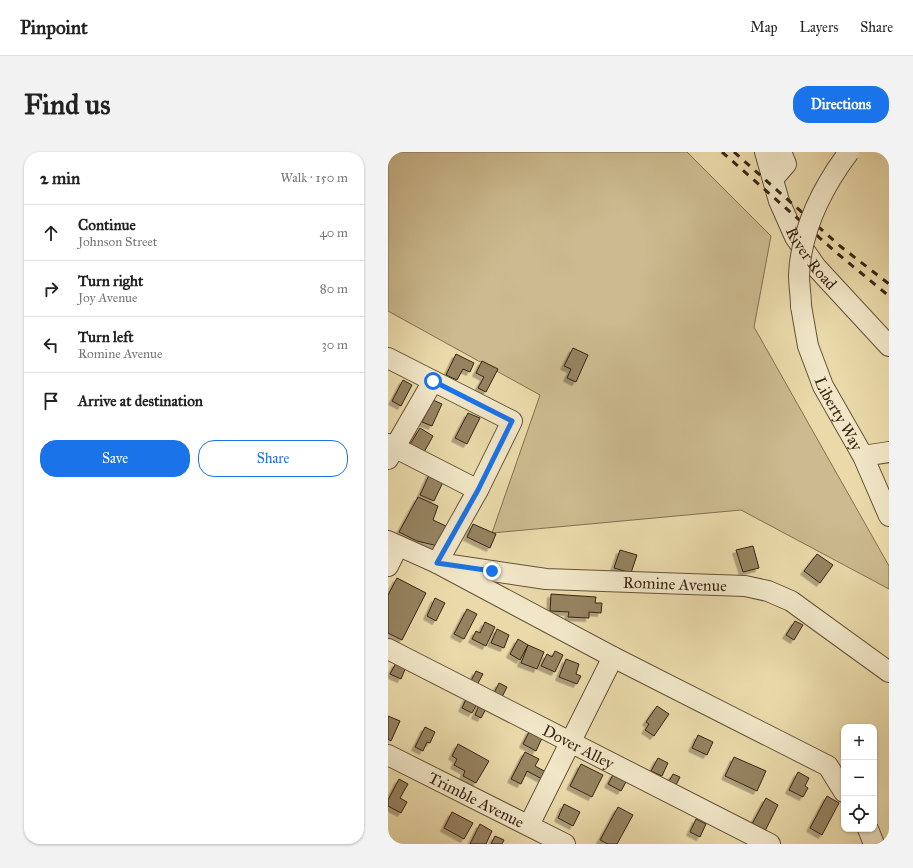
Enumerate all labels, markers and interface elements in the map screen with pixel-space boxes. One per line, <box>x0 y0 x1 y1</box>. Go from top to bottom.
text: Pinpoint <box>20 16 88 39</box>
text: Map <box>750 19 778 36</box>
text: Layers <box>800 19 838 36</box>
text: Share <box>860 19 893 36</box>
button: Directions <box>793 86 889 123</box>
text: Find us <box>24 87 110 122</box>
text: 2 min <box>40 168 80 189</box>
text: Walk · 150 m <box>280 170 348 186</box>
text: Continue <box>78 216 136 234</box>
icon: ahead <box>40 222 62 244</box>
street label: River Road <box>782 224 841 293</box>
text: 40 m <box>319 225 348 241</box>
text: Johnson Street <box>78 234 157 250</box>
text: Turn right <box>78 272 143 290</box>
icon: right <box>40 278 62 300</box>
text: 80 m <box>320 281 348 297</box>
text: Joy Avenue <box>78 290 137 306</box>
text: Turn left <box>78 328 134 346</box>
icon: left <box>40 334 62 356</box>
text: 30 m <box>322 337 348 353</box>
text: Romine Avenue <box>78 346 162 362</box>
route start <box>424 372 442 390</box>
street label: Liberty Way <box>811 374 867 454</box>
icon: arrive <box>40 390 62 412</box>
text: Arrive at destination <box>78 392 203 410</box>
button: Save <box>40 440 190 477</box>
button: Share <box>198 440 348 477</box>
route end <box>483 562 501 580</box>
street label: Romine Avenue <box>623 572 728 595</box>
street label: Dover Alley <box>540 720 618 773</box>
map controls <box>841 724 877 832</box>
button: + <box>841 724 877 760</box>
button: − <box>841 760 877 796</box>
street label: Trimble Avenue <box>425 768 528 832</box>
button: locate <box>841 796 877 832</box>

